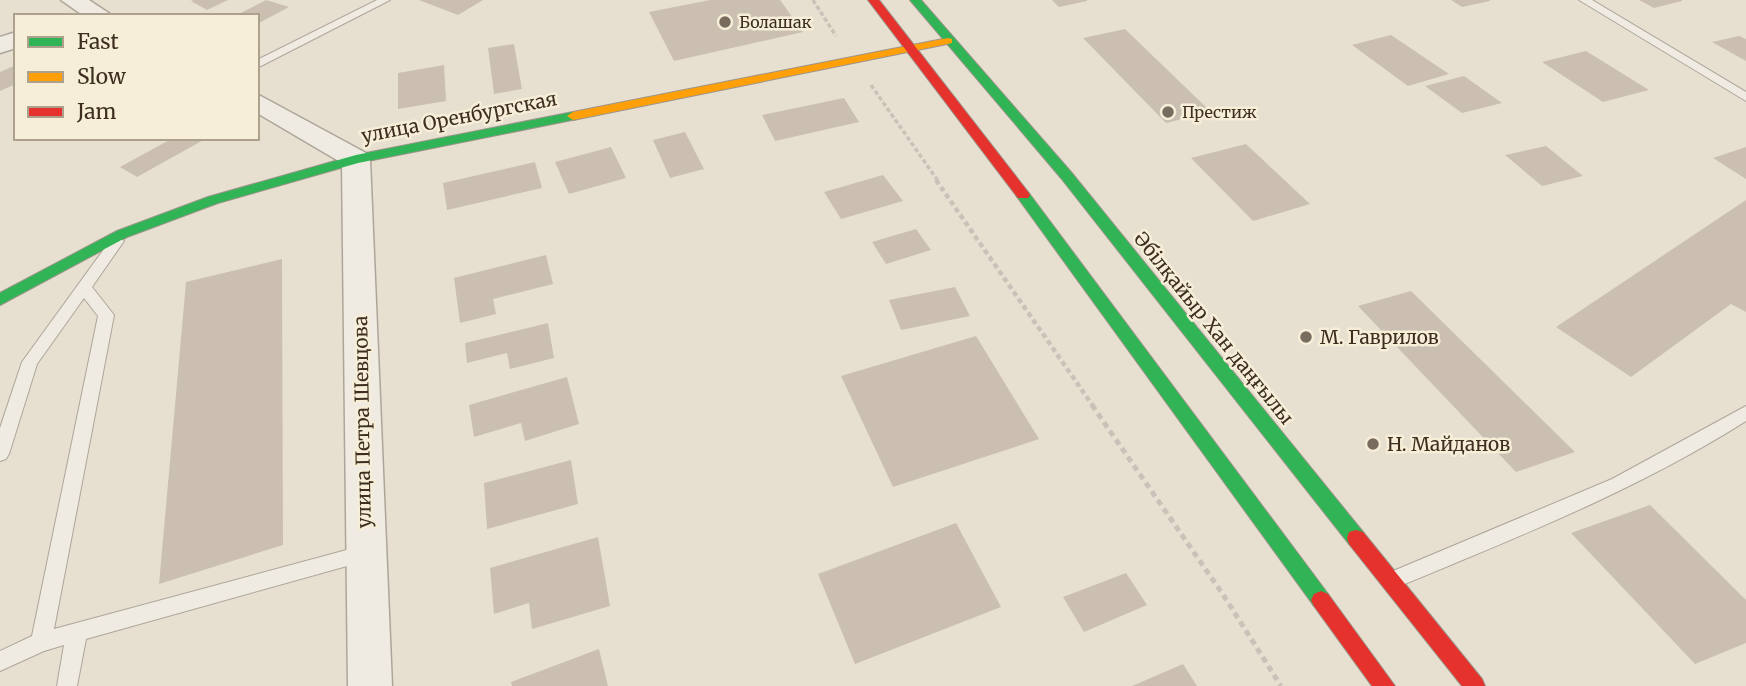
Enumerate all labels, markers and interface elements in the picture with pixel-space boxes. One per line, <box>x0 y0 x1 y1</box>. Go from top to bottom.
place label: Болашак <box>739 12 812 32</box>
legend <box>14 14 259 140</box>
marker: Болашак <box>717 14 733 30</box>
text: Fast <box>77 28 119 55</box>
text: Slow <box>77 63 126 90</box>
street label: улица Оренбургская <box>359 86 559 148</box>
text: Jam <box>76 98 116 125</box>
place label: Престиж <box>1182 102 1257 122</box>
marker: Престиж <box>1160 104 1176 120</box>
street label: Әбілқайыр Хан даңғылы <box>1129 227 1299 429</box>
street label: улица Петра Шевцова <box>348 316 376 528</box>
place label: М. Гаврилов <box>1320 325 1439 349</box>
marker: М. Гаврилов <box>1298 329 1314 345</box>
place label: Н. Майданов <box>1387 432 1510 456</box>
marker: Н. Майданов <box>1365 436 1381 452</box>

